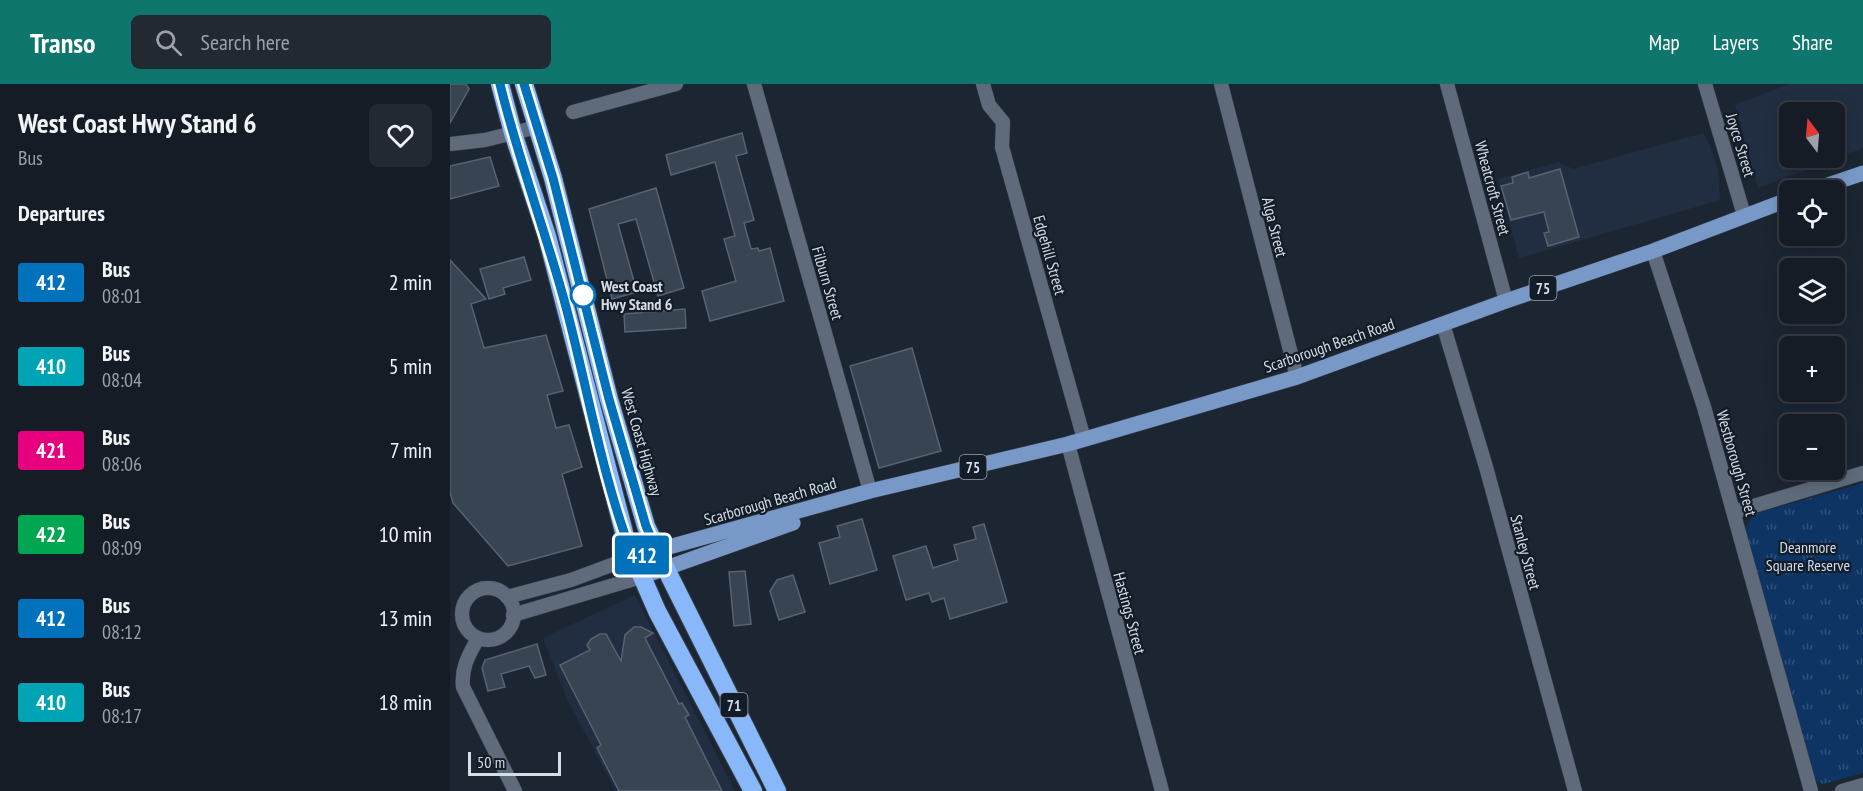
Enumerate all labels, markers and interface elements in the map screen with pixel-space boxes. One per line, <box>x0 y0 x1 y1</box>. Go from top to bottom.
search box <box>131 15 551 69</box>
text: Transo <box>30 24 95 61</box>
icon: search <box>152 26 185 59</box>
text: Search here <box>200 28 290 56</box>
text: Map <box>1649 29 1680 56</box>
text: Layers <box>1713 29 1759 56</box>
text: Share <box>1792 29 1833 56</box>
north arrow <box>1779 102 1845 168</box>
map controls <box>1779 102 1845 480</box>
text: West Coast Hwy Stand 6 <box>18 104 257 141</box>
button: heart <box>369 104 432 167</box>
street label: Joyce Street <box>1722 110 1760 180</box>
street label: Wheatcroft Street <box>1471 139 1515 238</box>
text: Bus <box>18 145 43 171</box>
button: locate <box>1779 180 1845 246</box>
street label: Alga Street <box>1258 195 1292 260</box>
text: Departures <box>18 199 105 227</box>
street label: Edgehill Street <box>1029 213 1071 298</box>
street label: Filburn Street <box>808 244 848 323</box>
text: Bus <box>102 255 130 283</box>
button: layers <box>1779 258 1845 324</box>
text: 2 min <box>389 268 432 296</box>
text: 412 <box>36 269 66 296</box>
place label: West Coast Hwy Stand 6 <box>600 276 673 314</box>
road number: 75 <box>1530 276 1556 300</box>
marker: West Coast Hwy Stand 6 <box>570 282 596 308</box>
text: 08:01 <box>102 283 142 309</box>
street label: Scarborough Beach Road <box>1261 313 1397 377</box>
button: + <box>1779 336 1845 402</box>
text: Bus <box>102 339 130 367</box>
text: 5 min <box>389 352 432 380</box>
text: 410 <box>36 353 66 380</box>
text: 08:04 <box>102 367 142 393</box>
street label: West Coast Highway <box>617 386 667 498</box>
street label: Westborough Street <box>1712 408 1762 519</box>
button: − <box>1779 414 1845 480</box>
text: Bus <box>102 423 130 451</box>
text: 7 min <box>390 436 432 464</box>
text: 421 <box>36 437 66 464</box>
text: 08:06 <box>102 451 142 477</box>
road number: 75 <box>960 455 986 479</box>
street label: Scarborough Beach Road <box>702 473 839 529</box>
text: Bus <box>102 507 130 535</box>
street label: Stanley Street <box>1506 512 1546 592</box>
text: 10 min <box>379 520 432 548</box>
text: 422 <box>36 521 66 548</box>
text: 08:09 <box>102 535 142 561</box>
line badge: 412 <box>608 536 676 574</box>
park label: Deanmore Square Reserve <box>1766 537 1850 575</box>
text: 412 <box>627 542 657 569</box>
street label: Hastings Street <box>1109 570 1151 657</box>
text: Bus <box>102 591 130 619</box>
text: 13 min <box>379 604 432 632</box>
text: 412 <box>36 605 66 632</box>
text: 08:12 <box>102 619 142 645</box>
text: Bus <box>102 675 130 703</box>
text: 18 min <box>379 688 432 716</box>
text: 410 <box>36 689 66 716</box>
road number: 71 <box>720 693 748 717</box>
text: 08:17 <box>102 703 142 729</box>
scale bar <box>468 749 561 776</box>
text: 50 m <box>477 752 505 772</box>

